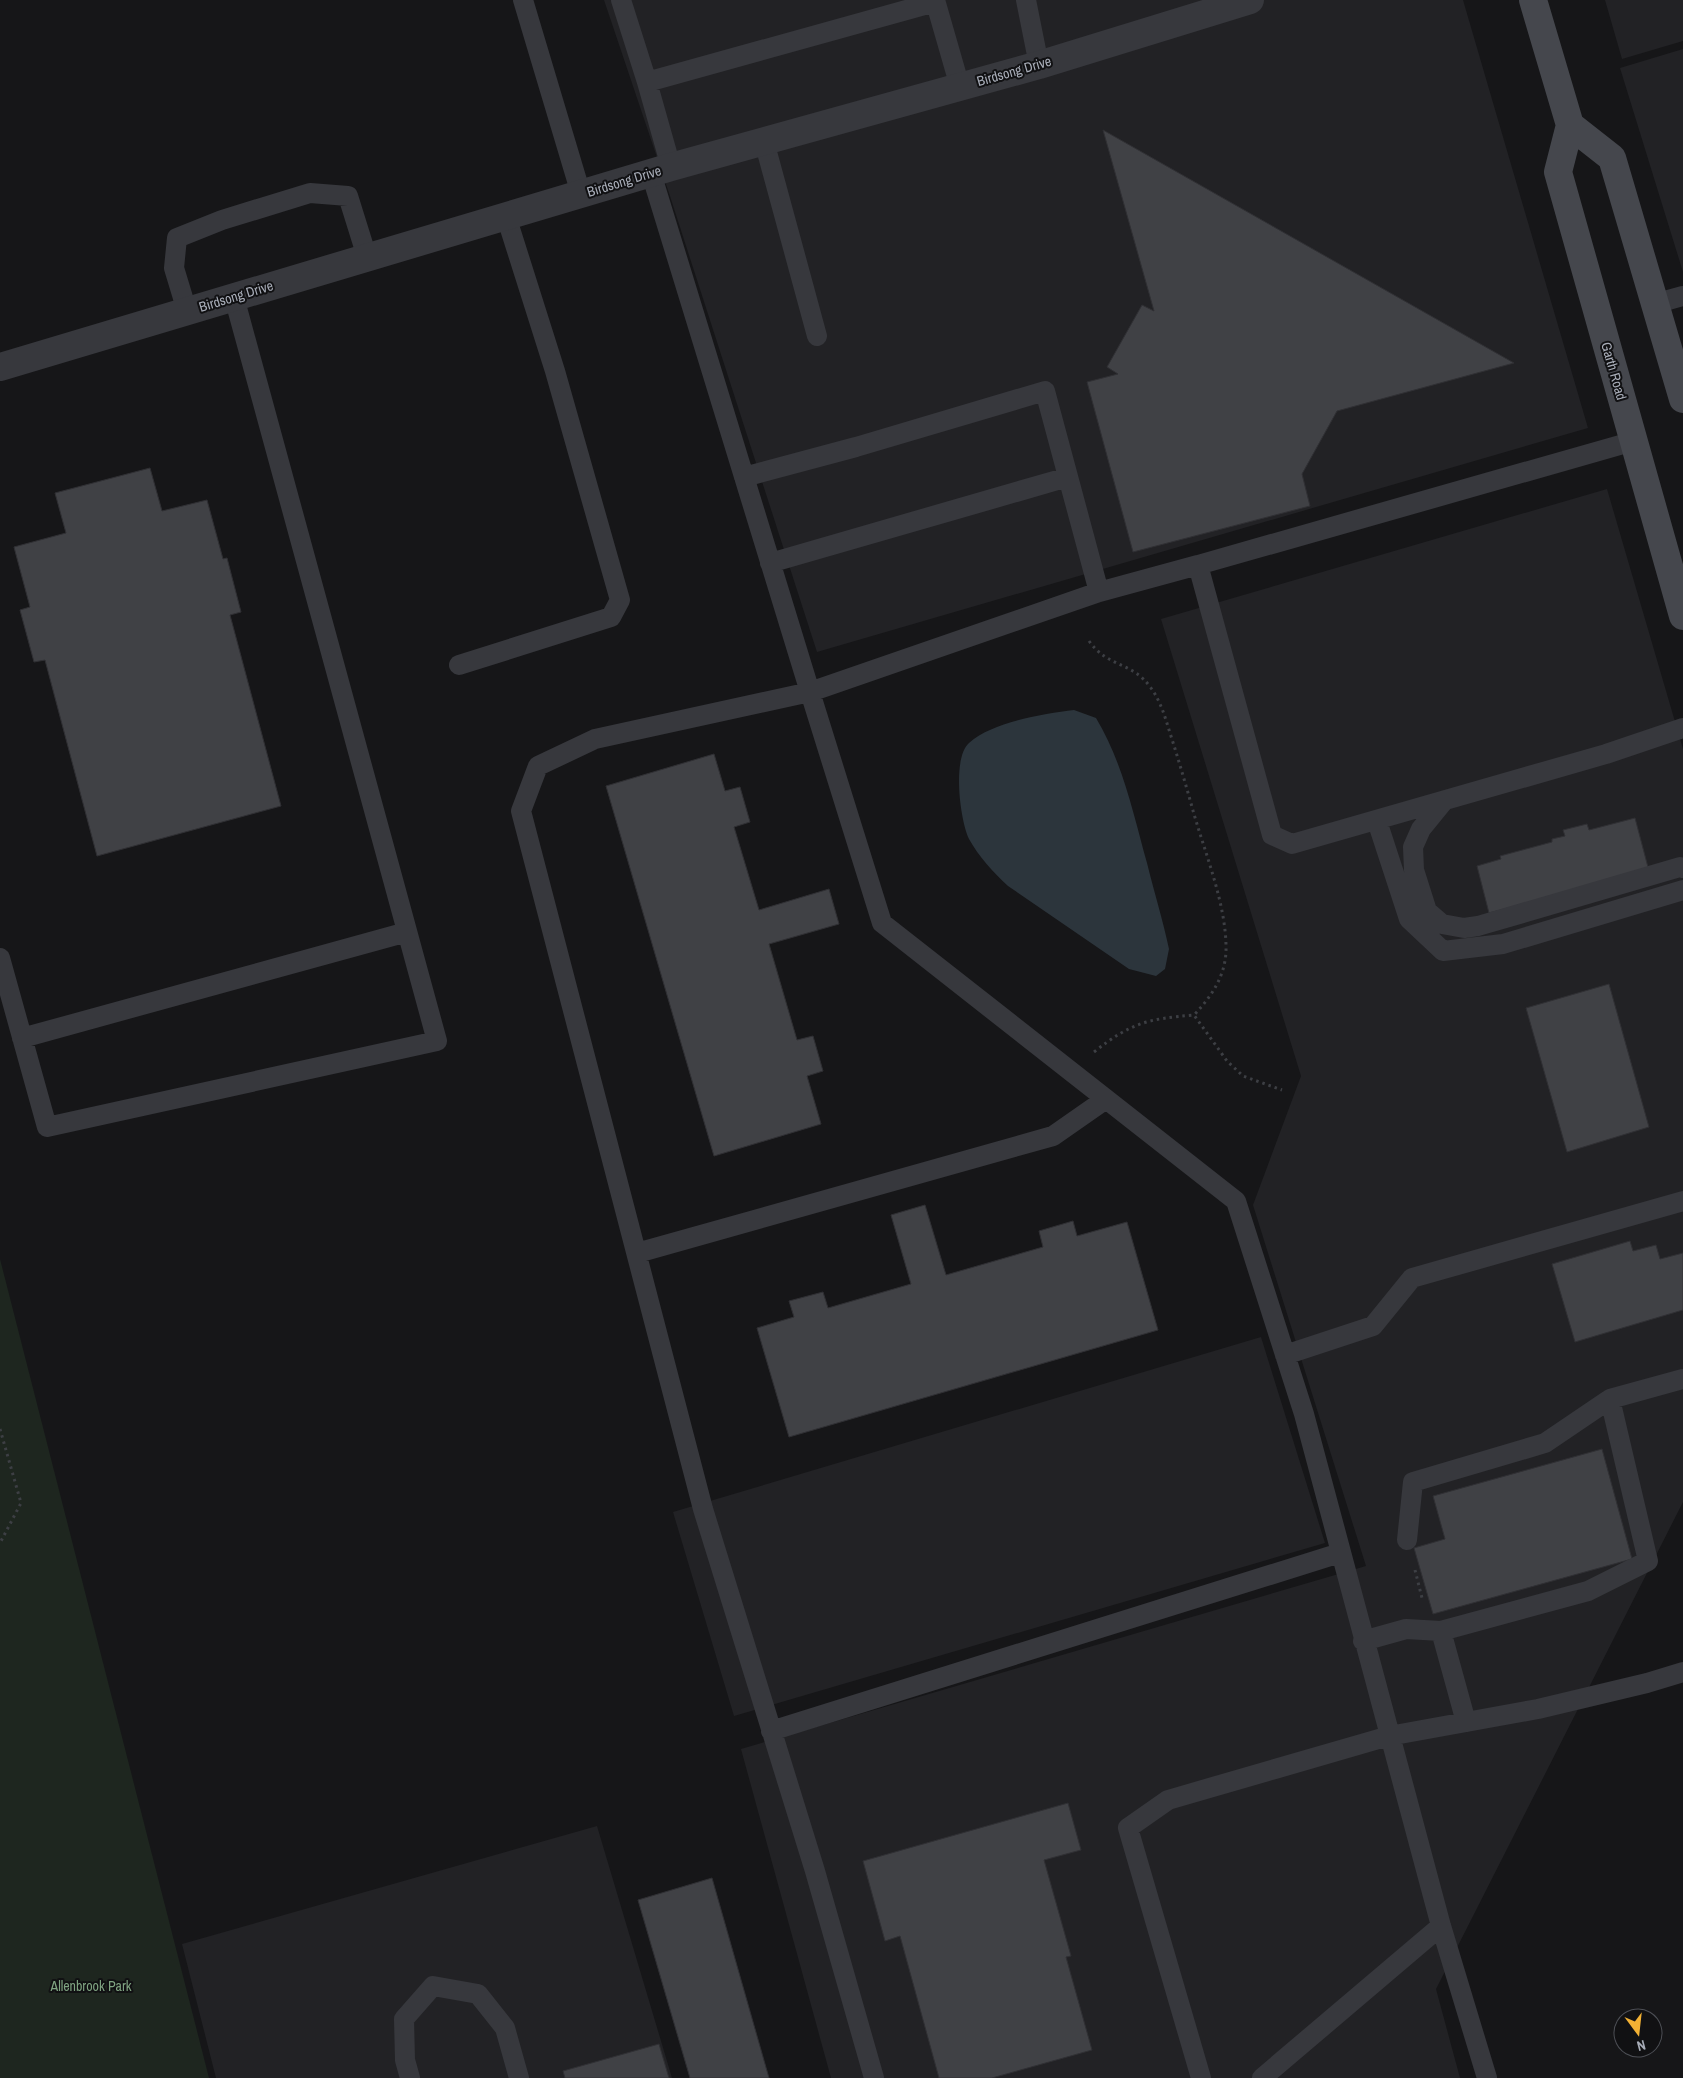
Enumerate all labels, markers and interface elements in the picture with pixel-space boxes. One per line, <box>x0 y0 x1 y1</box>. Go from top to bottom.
street label: Birdsong Drive <box>975 52 1053 90</box>
street label: Birdsong Drive <box>585 161 663 201</box>
street label: Birdsong Drive <box>197 276 275 316</box>
street label: Garth Road <box>1597 340 1631 402</box>
park label: Allenbrook Park <box>49 1977 132 1995</box>
north arrow <box>1613 2008 1663 2058</box>
text: N <box>1635 2036 1648 2055</box>

